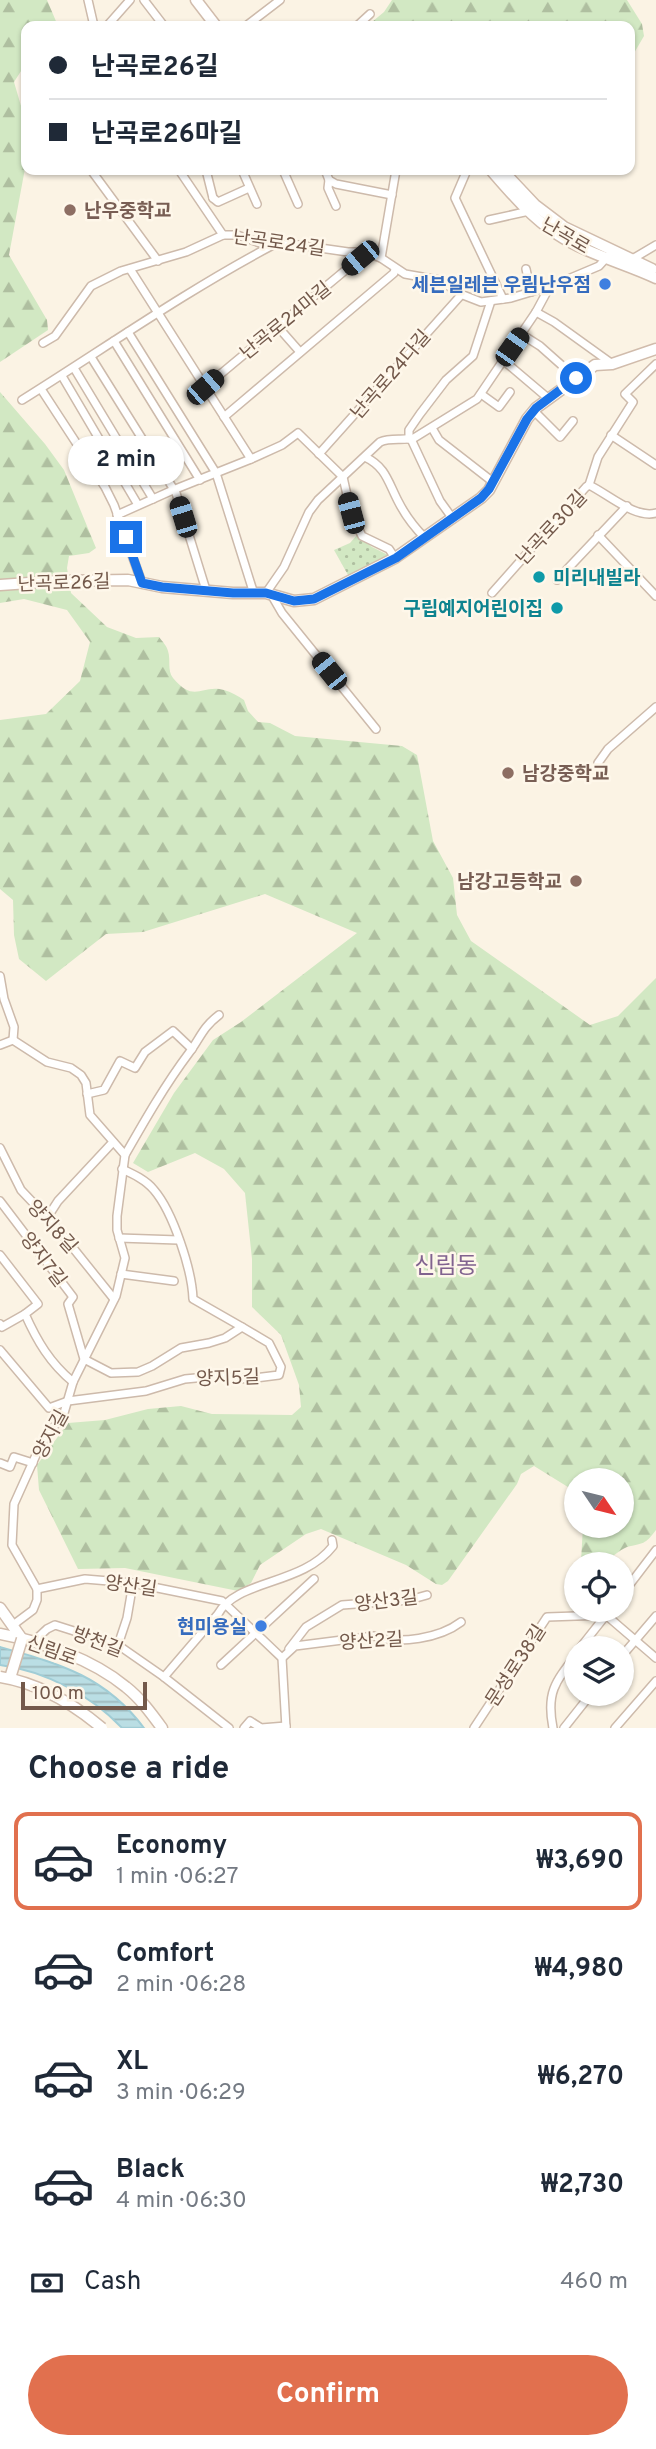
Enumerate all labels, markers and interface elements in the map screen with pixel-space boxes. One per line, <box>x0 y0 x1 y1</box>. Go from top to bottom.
text: 난곡로26길 <box>91 52 219 85</box>
text: 난곡로26마길 <box>91 119 242 152</box>
place label: 난우중학교 <box>84 200 171 224</box>
marker: 난우중학교 <box>62 202 78 218</box>
street label: 난곡로 <box>536 213 594 260</box>
street label: 난곡로24길 <box>231 226 327 262</box>
car <box>338 236 383 280</box>
place label: 세븐일레븐 우림난우점 <box>411 274 591 298</box>
marker: 세븐일레븐 우림난우점 <box>597 276 613 292</box>
street label: 난곡로24마길 <box>236 277 337 366</box>
car <box>492 324 533 370</box>
street label: 난곡로24다길 <box>346 326 437 425</box>
route start <box>560 362 592 394</box>
car <box>183 365 228 409</box>
callout: 2 min <box>68 435 184 484</box>
text: 2 min <box>96 446 156 475</box>
street label: 난곡로30길 <box>512 486 593 571</box>
car <box>336 490 367 536</box>
car <box>167 494 200 540</box>
route end <box>110 521 142 553</box>
place label: 미리내빌라 <box>553 567 641 591</box>
marker: 미리내빌라 <box>531 569 547 585</box>
street label: 난곡로26길 <box>17 570 111 598</box>
place label: 구립예지어린이집 <box>403 598 543 622</box>
marker: 구립예지어린이집 <box>549 600 565 616</box>
car <box>308 648 351 694</box>
place label: 남강중학교 <box>522 763 609 787</box>
marker: 남강중학교 <box>500 765 516 781</box>
place label: 남강고등학교 <box>457 871 562 895</box>
marker: 남강고등학교 <box>568 873 584 889</box>
street label: 양지8길 <box>21 1196 82 1259</box>
street label: 양지7길 <box>14 1228 71 1292</box>
district label: 신림동 <box>414 1253 478 1282</box>
street label: 양지5길 <box>196 1366 261 1392</box>
street label: 양지길 <box>29 1406 75 1464</box>
north arrow <box>564 1468 634 1538</box>
map controls <box>564 1468 634 1706</box>
button: locate <box>564 1552 634 1622</box>
street label: 양산길 <box>103 1571 158 1603</box>
street label: 양산3길 <box>353 1586 419 1618</box>
place label: 현미용실 <box>177 1616 247 1640</box>
marker: 현미용실 <box>253 1618 269 1634</box>
street label: 문성로38길 <box>481 1621 552 1712</box>
street label: 방천길 <box>68 1622 126 1663</box>
street label: 양산2길 <box>338 1628 404 1656</box>
street label: 신림로 <box>23 1632 80 1672</box>
button: layers <box>564 1636 634 1706</box>
scale bar <box>21 1679 147 1711</box>
text: 100 m <box>32 1682 84 1706</box>
text: Choose a ride <box>28 1750 229 1790</box>
icon: car <box>32 1830 95 1893</box>
text: Economy <box>116 1830 227 1863</box>
text: ₩3,690 <box>536 1845 624 1878</box>
text: 1 min · 06:27 <box>116 1863 239 1892</box>
icon: car <box>32 1938 95 2001</box>
text: Comfort <box>116 1938 214 1971</box>
text: ₩4,980 <box>535 1953 624 1986</box>
text: 2 min · 06:28 <box>116 1971 246 2000</box>
icon: car <box>32 2046 95 2109</box>
text: XL <box>116 2046 148 2079</box>
text: ₩6,270 <box>538 2061 624 2094</box>
text: 3 min · 06:29 <box>116 2079 246 2108</box>
icon: car <box>32 2154 95 2217</box>
text: Black <box>116 2154 185 2187</box>
text: ₩2,730 <box>541 2169 624 2202</box>
text: 4 min · 06:30 <box>116 2187 247 2216</box>
icon: cash <box>28 2264 66 2302</box>
text: Cash <box>84 2266 141 2299</box>
text: 460 m <box>560 2268 628 2297</box>
button: Confirm <box>28 2355 628 2435</box>

